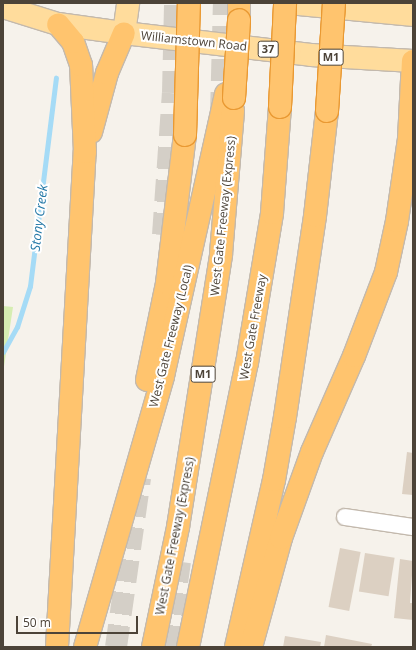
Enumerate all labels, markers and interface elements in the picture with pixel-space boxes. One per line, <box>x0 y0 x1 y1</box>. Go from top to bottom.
street label: Williamstown Road <box>140 28 248 54</box>
road number: 37 <box>257 40 279 58</box>
road number: M1 <box>318 48 344 66</box>
street label: West Gate Freeway (Express) <box>207 135 239 297</box>
water label: Stony Creek <box>27 184 51 252</box>
street label: West Gate Freeway (Local) <box>146 263 196 409</box>
street label: West Gate Freeway <box>237 273 269 381</box>
road number: M1 <box>190 365 216 383</box>
street label: West Gate Freeway (Express) <box>153 456 197 616</box>
scale bar <box>18 608 140 634</box>
text: 50 m <box>23 614 51 631</box>

